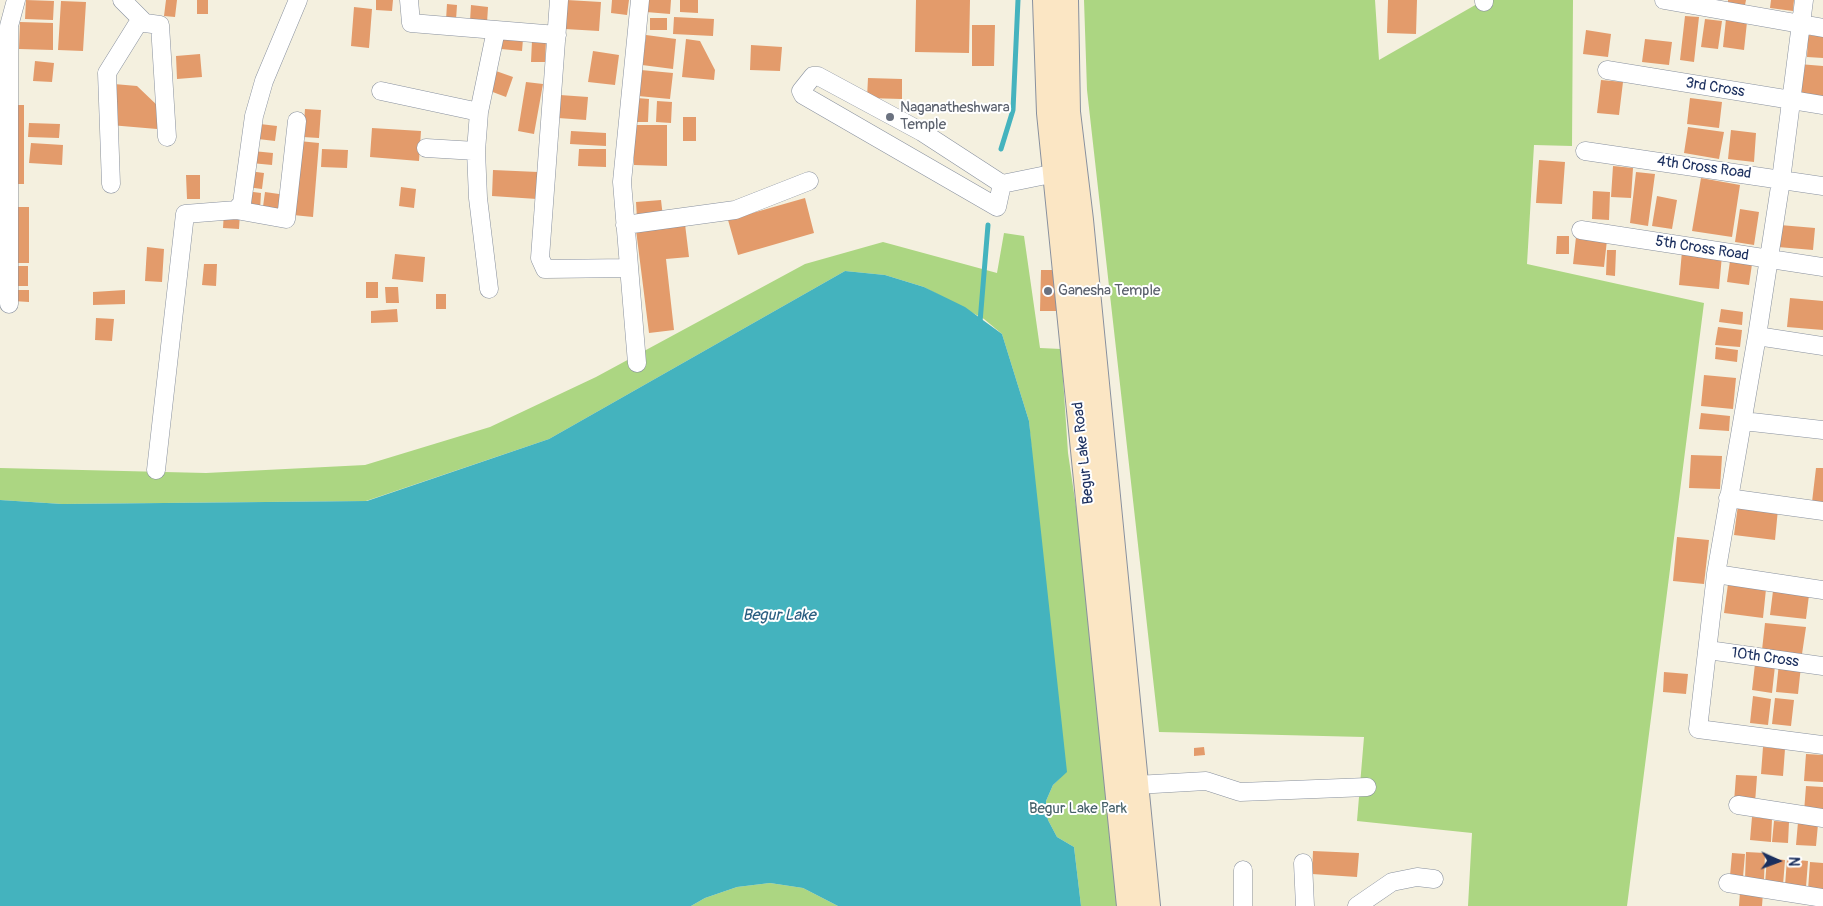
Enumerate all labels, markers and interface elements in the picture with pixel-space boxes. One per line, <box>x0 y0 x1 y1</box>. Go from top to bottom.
street label: 3rd Cross <box>1684 74 1746 102</box>
place label: Naganatheshwara Temple <box>900 99 1010 134</box>
marker: Naganatheshwara Temple <box>884 111 896 123</box>
street label: 4th Cross Road <box>1656 152 1752 184</box>
street label: 5th Cross Road <box>1654 233 1750 265</box>
place label: Ganesha Temple <box>1058 282 1160 300</box>
marker: Ganesha Temple <box>1042 285 1054 297</box>
street label: Begur Lake Road <box>1070 401 1098 505</box>
water label: Begur Lake <box>742 606 816 626</box>
street label: 10th Cross <box>1730 644 1800 672</box>
park label: Begur Lake Park <box>1029 800 1127 818</box>
north arrow <box>1753 836 1803 886</box>
text: N <box>1785 857 1802 867</box>

